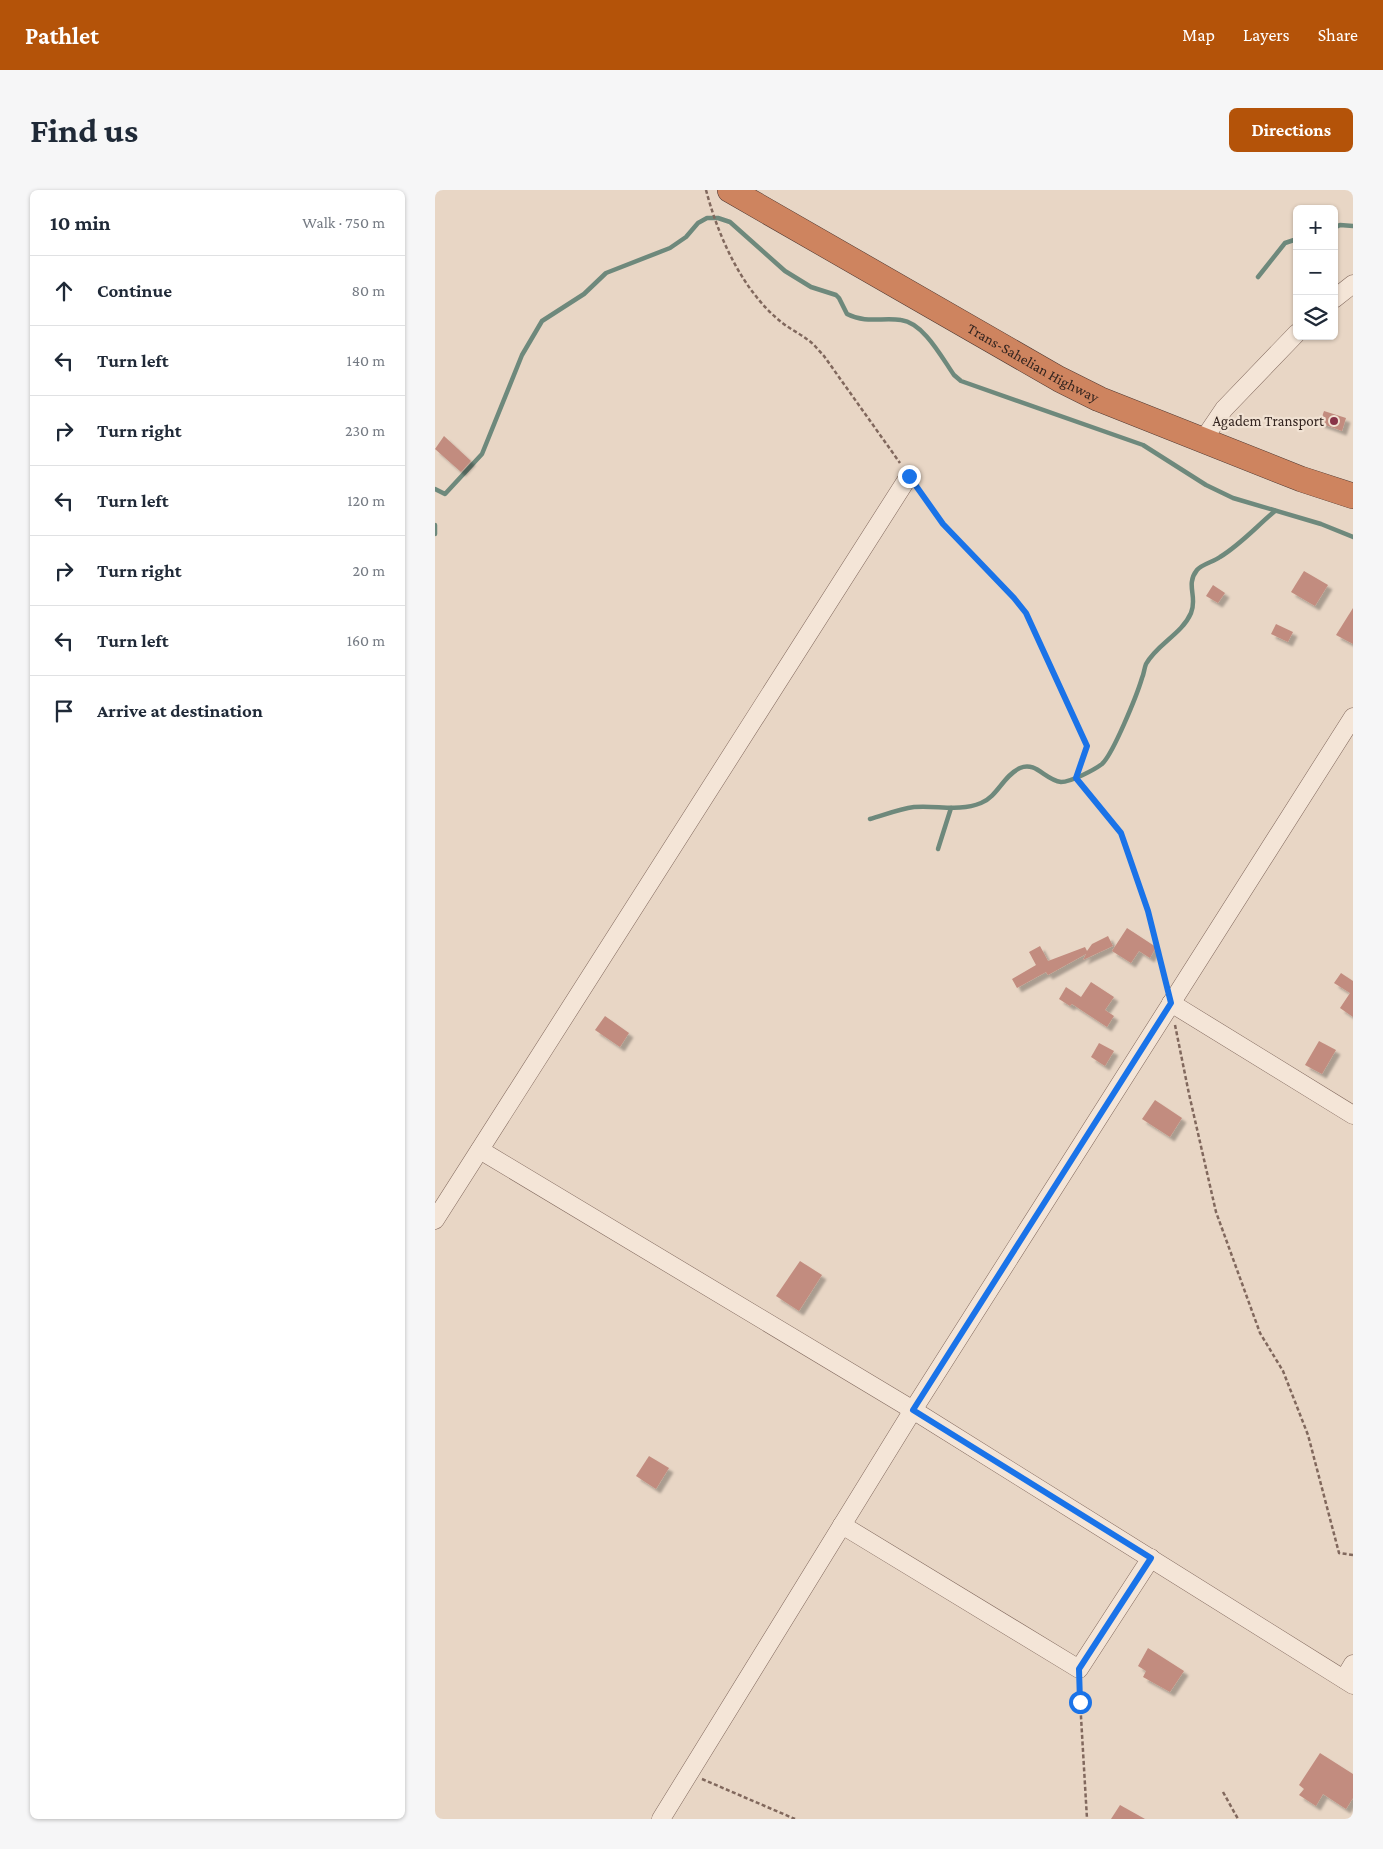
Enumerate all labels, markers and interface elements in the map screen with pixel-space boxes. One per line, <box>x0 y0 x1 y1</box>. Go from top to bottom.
text: Pathlet <box>25 22 99 49</box>
text: Map <box>1182 25 1215 45</box>
text: Layers <box>1243 25 1290 45</box>
text: Share <box>1318 25 1358 45</box>
button: Directions <box>1229 108 1353 152</box>
text: Find us <box>30 111 138 150</box>
map controls <box>1293 205 1338 340</box>
button: + <box>1293 205 1338 250</box>
text: 10 min <box>50 211 111 235</box>
text: Walk · 750 m <box>302 214 385 231</box>
button: − <box>1293 250 1338 295</box>
icon: ahead <box>50 277 78 305</box>
text: Continue <box>97 280 172 301</box>
text: 80 m <box>351 282 385 299</box>
button: layers <box>1293 295 1338 340</box>
street label: Trans-Sahelian Highway <box>965 320 1102 407</box>
icon: left <box>50 347 78 375</box>
text: Turn left <box>97 350 169 371</box>
text: 140 m <box>347 352 385 369</box>
place label: Agadem Transport <box>1212 413 1325 430</box>
marker: Agadem Transport <box>1328 415 1340 427</box>
icon: right <box>50 417 78 445</box>
text: Turn right <box>97 420 182 441</box>
text: 230 m <box>345 422 385 439</box>
route end <box>898 465 921 488</box>
icon: left <box>50 487 78 515</box>
text: Turn left <box>97 490 169 511</box>
text: 120 m <box>347 492 385 509</box>
icon: right <box>50 557 78 585</box>
text: Turn right <box>97 560 182 581</box>
text: 20 m <box>352 562 385 579</box>
icon: left <box>50 627 78 655</box>
text: Turn left <box>97 630 169 651</box>
text: 160 m <box>347 632 385 649</box>
icon: arrive <box>50 697 78 725</box>
text: Arrive at destination <box>97 700 263 721</box>
route start <box>1069 1691 1092 1714</box>

